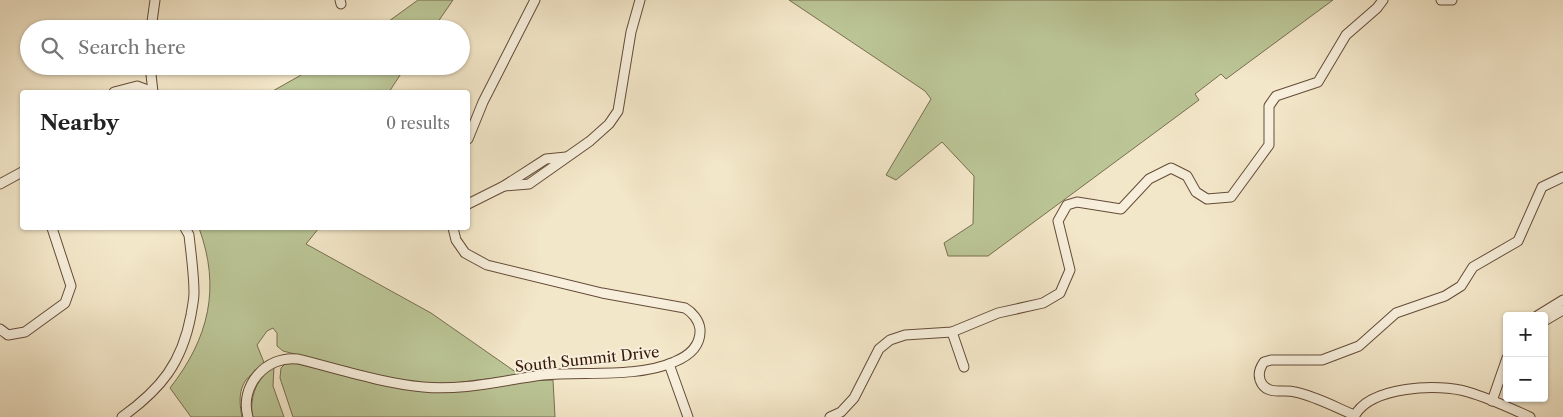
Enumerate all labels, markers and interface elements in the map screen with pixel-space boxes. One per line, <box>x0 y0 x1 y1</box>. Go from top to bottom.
search box <box>20 20 470 75</box>
icon: search <box>38 34 66 62</box>
text: Search here <box>78 36 186 59</box>
text: Nearby <box>40 110 119 135</box>
text: 0 results <box>386 113 450 133</box>
map controls <box>1503 312 1548 402</box>
button: + <box>1503 312 1548 357</box>
street label: South Summit Drive <box>514 342 660 376</box>
button: − <box>1503 357 1548 402</box>

